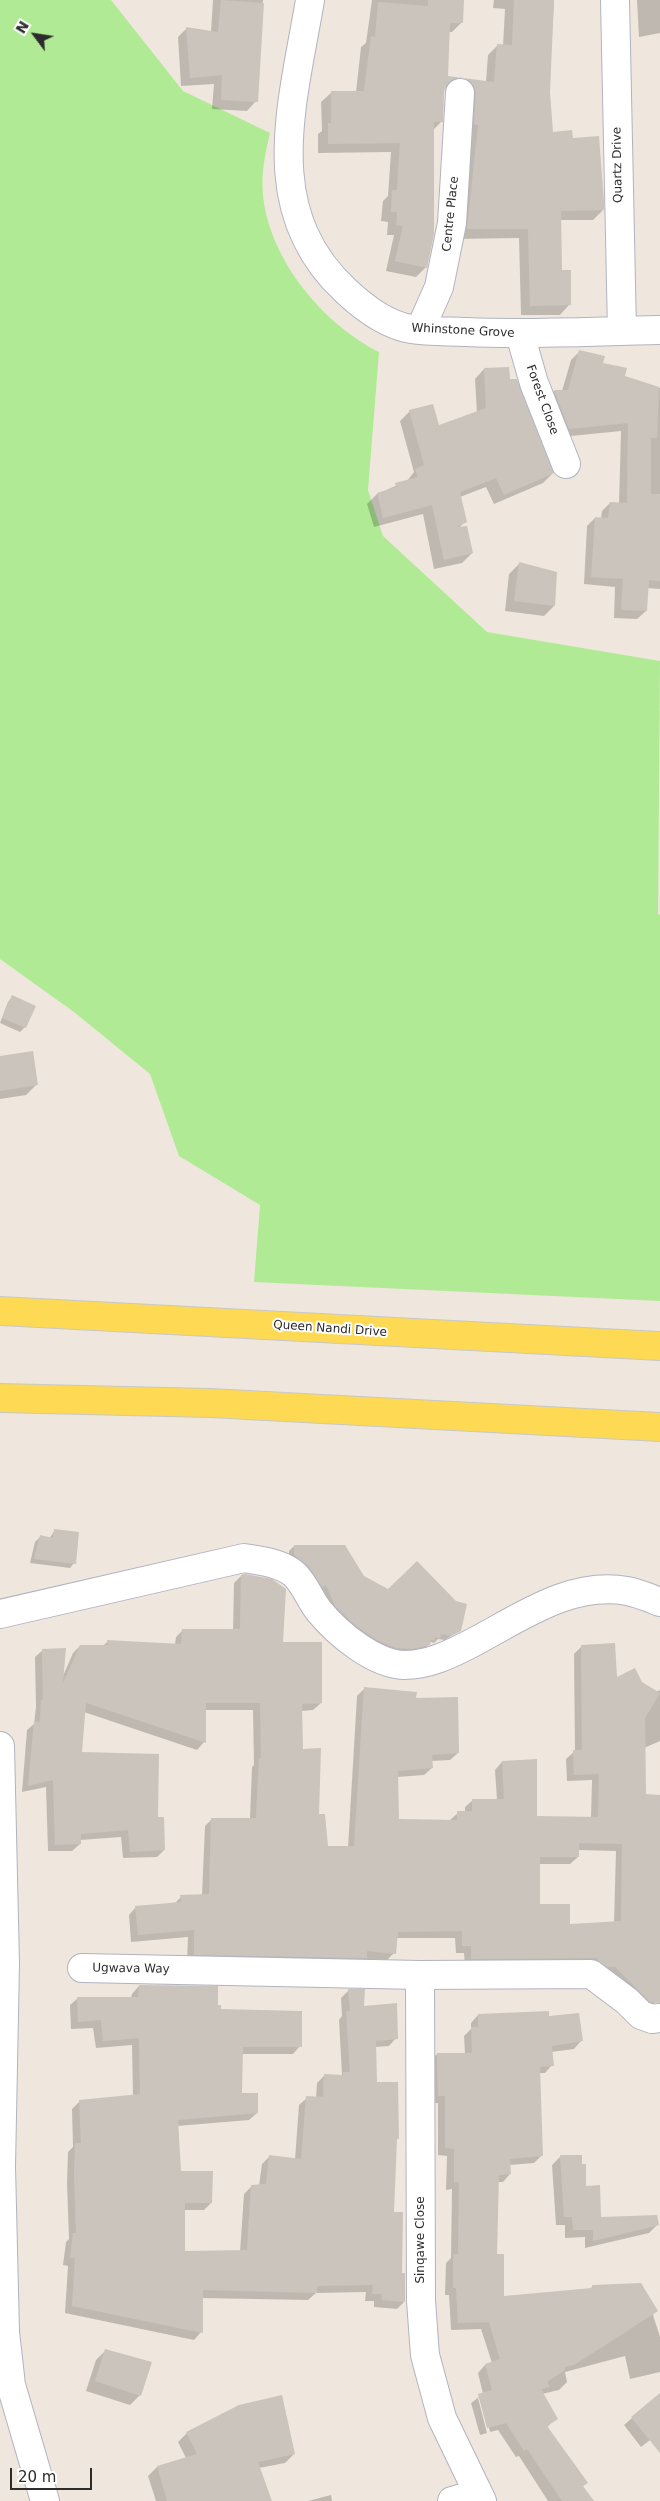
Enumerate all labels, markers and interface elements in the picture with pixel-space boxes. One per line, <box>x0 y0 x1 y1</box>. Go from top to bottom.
north arrow <box>10 10 60 60</box>
text: N <box>12 18 32 36</box>
street label: Quartz Drive <box>610 127 626 203</box>
street label: Centre Place <box>440 176 462 252</box>
street label: Whinstone Grove <box>411 321 515 341</box>
street label: Forest Close <box>523 363 561 437</box>
street label: Queen Nandi Drive <box>273 1318 387 1340</box>
street label: Ugwava Way <box>92 1961 170 1977</box>
street label: Sinqawe Close <box>414 2196 428 2284</box>
scale bar <box>12 2458 95 2490</box>
text: 20 m <box>18 2468 56 2486</box>

